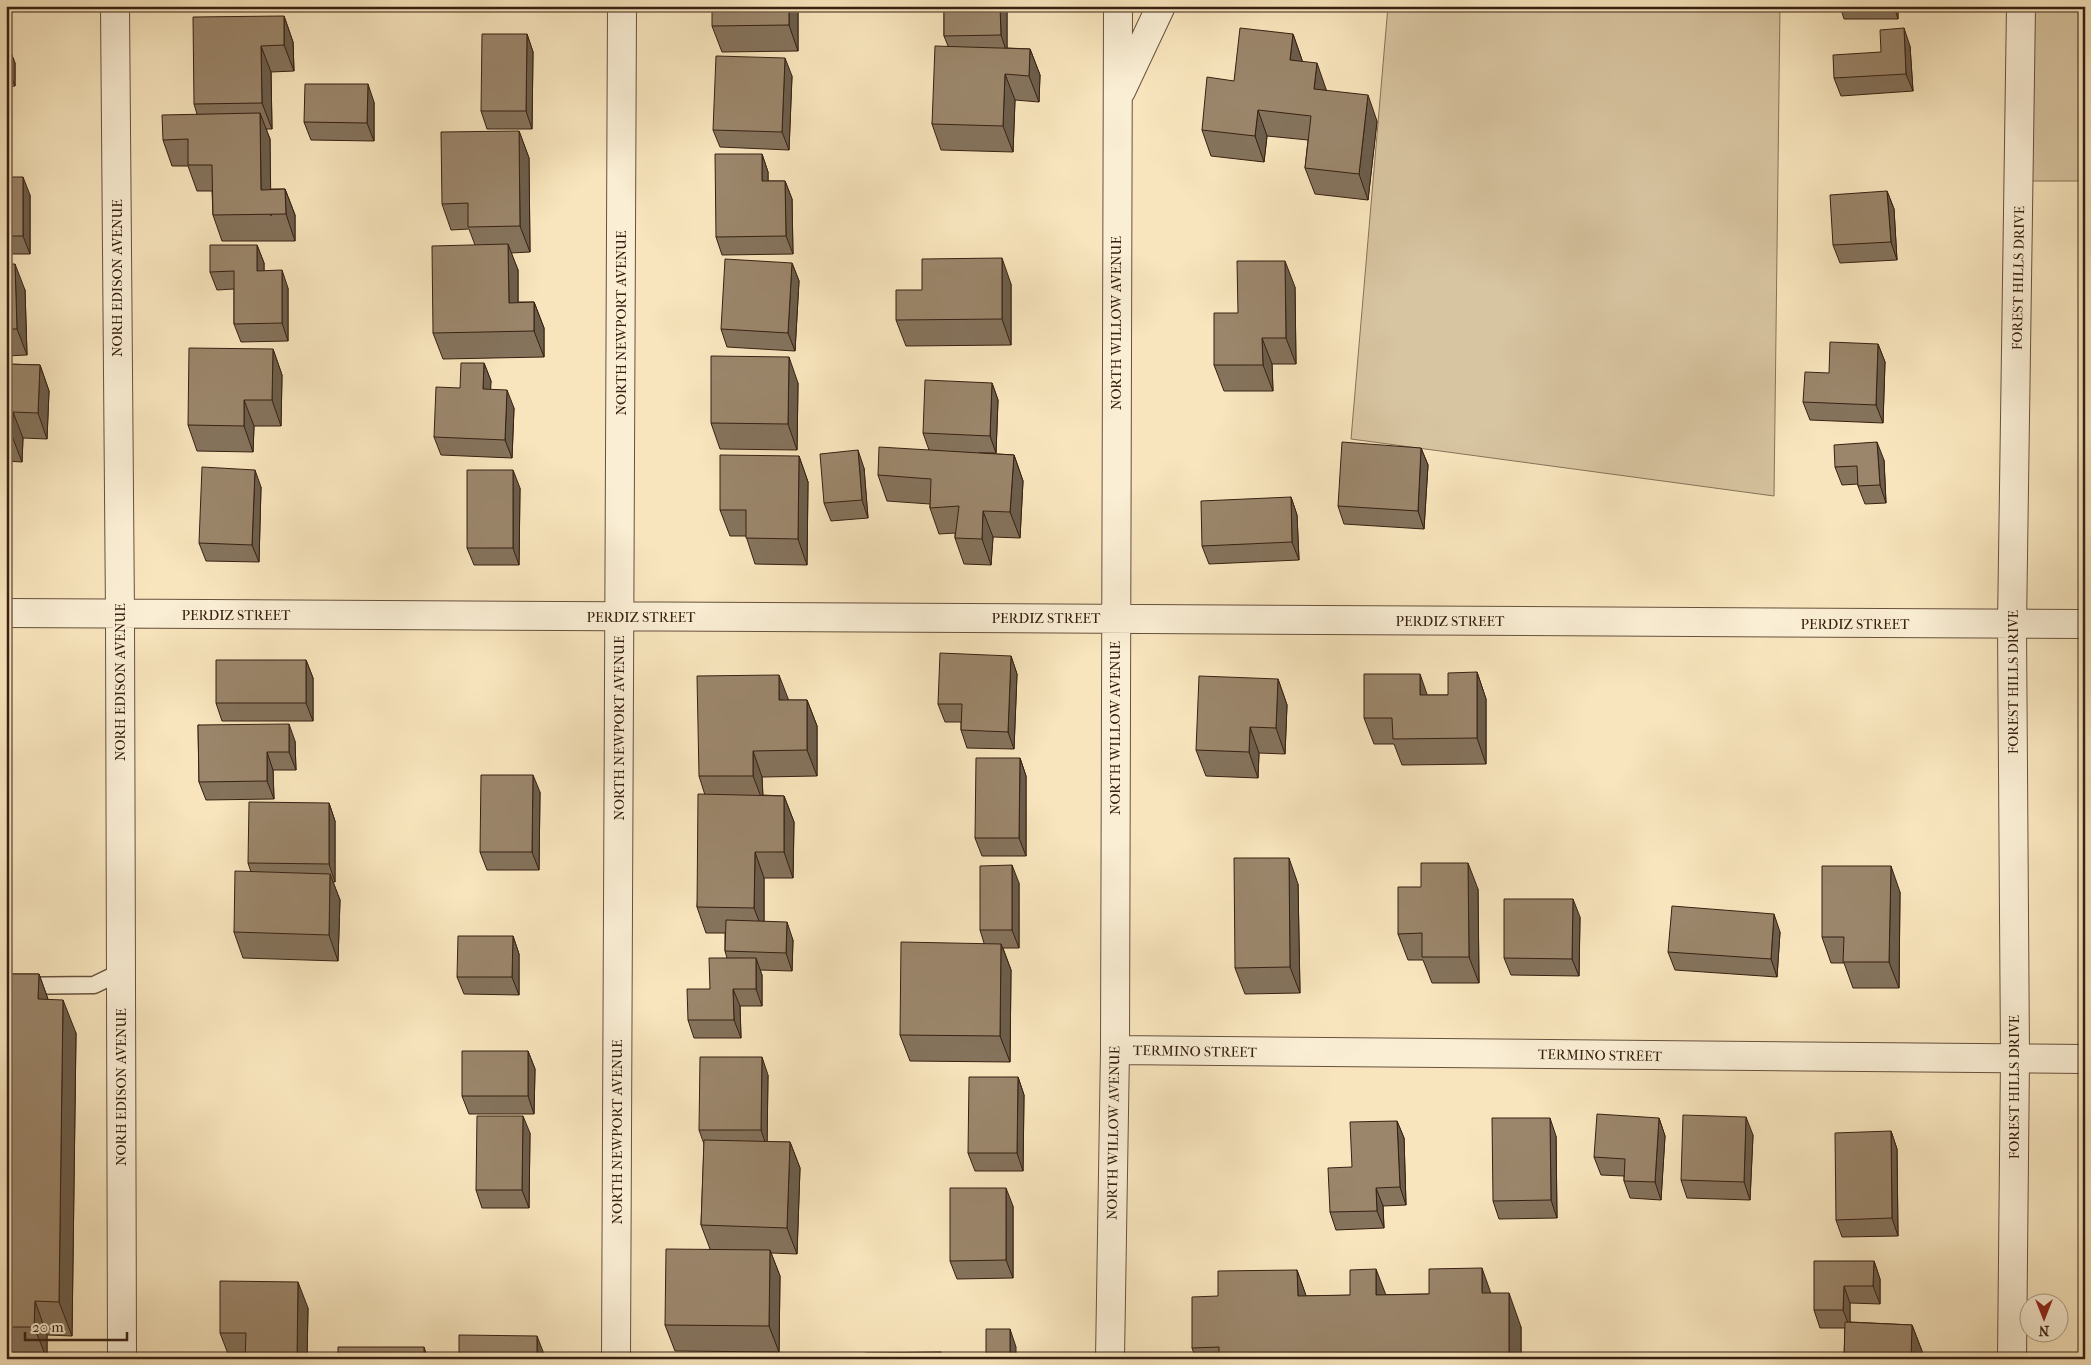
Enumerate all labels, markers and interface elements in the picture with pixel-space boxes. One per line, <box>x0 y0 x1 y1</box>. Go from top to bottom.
street label: NORH EDISON AVENUE <box>109 199 126 357</box>
street label: FOREST HILLS DRIVE <box>2009 205 2028 350</box>
street label: NORTH NEWPORT AVENUE <box>613 230 630 416</box>
street label: NORTH WILLOW AVENUE <box>1108 236 1125 410</box>
street label: NORH EDISON AVENUE <box>112 603 129 761</box>
street label: PERDIZ STREET <box>182 607 291 624</box>
street label: PERDIZ STREET <box>587 609 696 626</box>
street label: FOREST HILLS DRIVE <box>2005 609 2022 754</box>
street label: PERDIZ STREET <box>992 610 1101 627</box>
street label: PERDIZ STREET <box>1396 613 1505 630</box>
street label: PERDIZ STREET <box>1801 616 1910 633</box>
street label: NORTH NEWPORT AVENUE <box>611 635 628 821</box>
street label: NORTH WILLOW AVENUE <box>1107 641 1124 815</box>
street label: NORH EDISON AVENUE <box>113 1008 130 1166</box>
street label: FOREST HILLS DRIVE <box>2006 1014 2023 1159</box>
street label: NORTH NEWPORT AVENUE <box>609 1039 626 1225</box>
street label: TERMINO STREET <box>1133 1042 1258 1061</box>
street label: NORTH WILLOW AVENUE <box>1103 1045 1124 1220</box>
street label: TERMINO STREET <box>1538 1046 1663 1065</box>
north arrow <box>2018 1292 2068 1342</box>
scale bar <box>25 1310 128 1342</box>
text: 20 m <box>32 1318 64 1336</box>
text: N <box>2038 1322 2049 1339</box>

